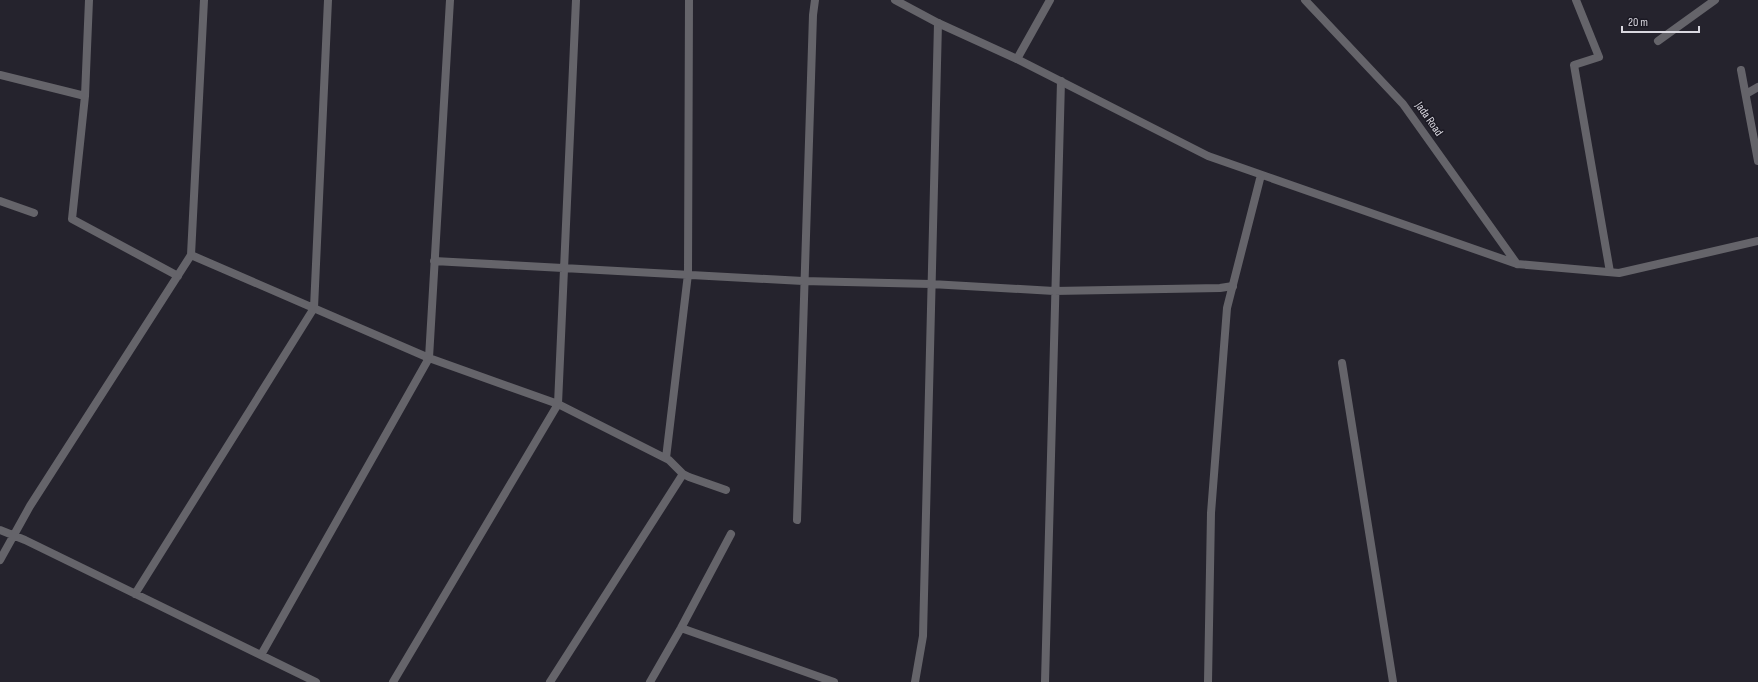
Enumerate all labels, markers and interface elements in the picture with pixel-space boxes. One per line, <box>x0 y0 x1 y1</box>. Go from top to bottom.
scale bar <box>1622 8 1699 34</box>
text: 20 m <box>1628 15 1648 30</box>
street label: Jada Road <box>1411 98 1446 139</box>

